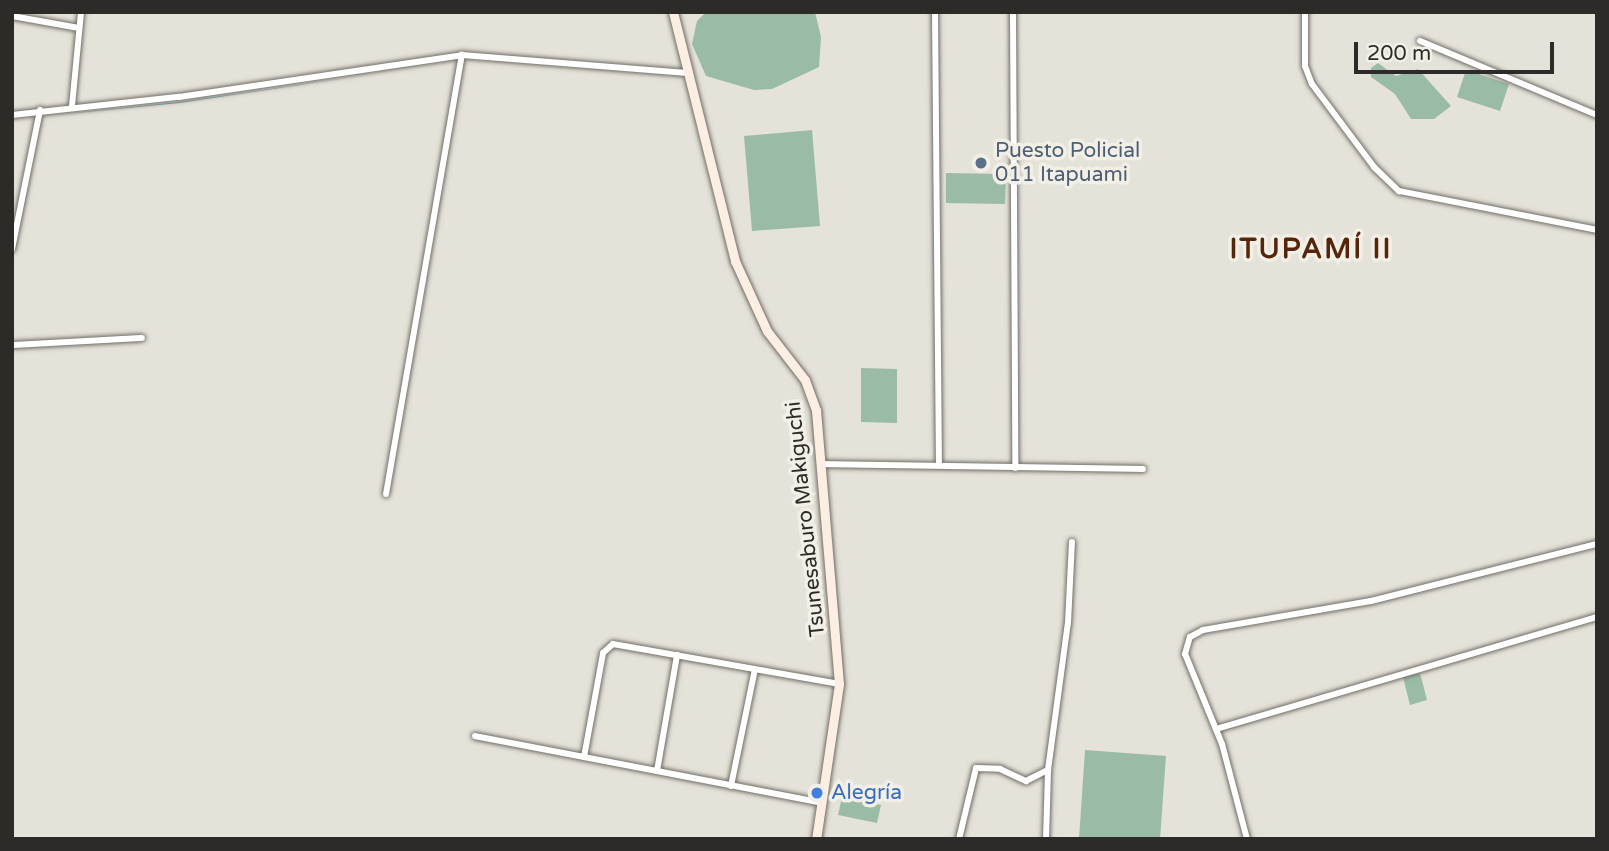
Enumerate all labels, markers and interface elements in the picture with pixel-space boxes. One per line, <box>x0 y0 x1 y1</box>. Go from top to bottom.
scale bar <box>1357 28 1556 72</box>
text: 200 m <box>1367 41 1431 66</box>
place label: Puesto Policial 011 Itapuami <box>995 138 1140 188</box>
marker: Puesto Policial 011 Itapuami <box>973 155 989 171</box>
district label: ITUPAMÍ II <box>1231 232 1391 266</box>
street label: Tsunesaburo Makiguchi <box>781 400 831 638</box>
place label: Alegría <box>831 780 902 806</box>
marker: Alegría <box>809 785 825 801</box>

